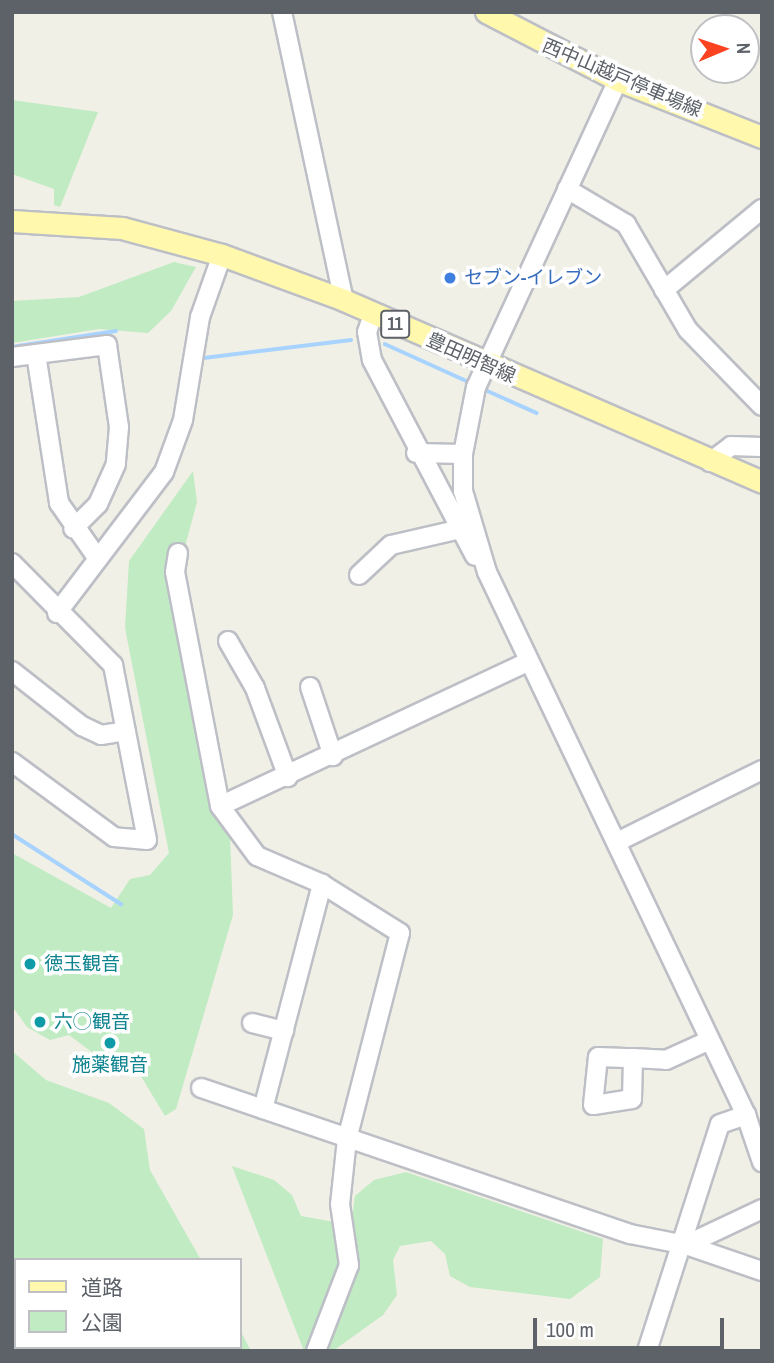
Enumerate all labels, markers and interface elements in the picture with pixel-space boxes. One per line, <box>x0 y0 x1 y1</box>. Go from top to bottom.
north arrow <box>690 14 760 84</box>
street label: 西中山越戸停車場線 <box>539 34 705 122</box>
text: N <box>731 42 757 54</box>
place label: セブン-イレブン <box>464 267 602 289</box>
marker: セブン-イレブン <box>442 270 458 286</box>
road number: 11 <box>379 310 411 338</box>
street label: 豊田明智線 <box>423 328 519 388</box>
place label: 徳玉観音 <box>44 953 120 975</box>
marker: 徳玉観音 <box>22 956 38 972</box>
place label: 六◯観音 <box>54 1011 130 1033</box>
marker: 六◯観音 <box>32 1014 48 1030</box>
marker: 施薬観音 <box>102 1035 118 1051</box>
place label: 施薬観音 <box>72 1054 148 1076</box>
legend <box>14 1258 242 1349</box>
text: 道路 <box>81 1273 123 1302</box>
scale bar <box>536 1304 727 1348</box>
text: 公園 <box>81 1308 123 1337</box>
text: 100 m <box>546 1315 594 1344</box>

